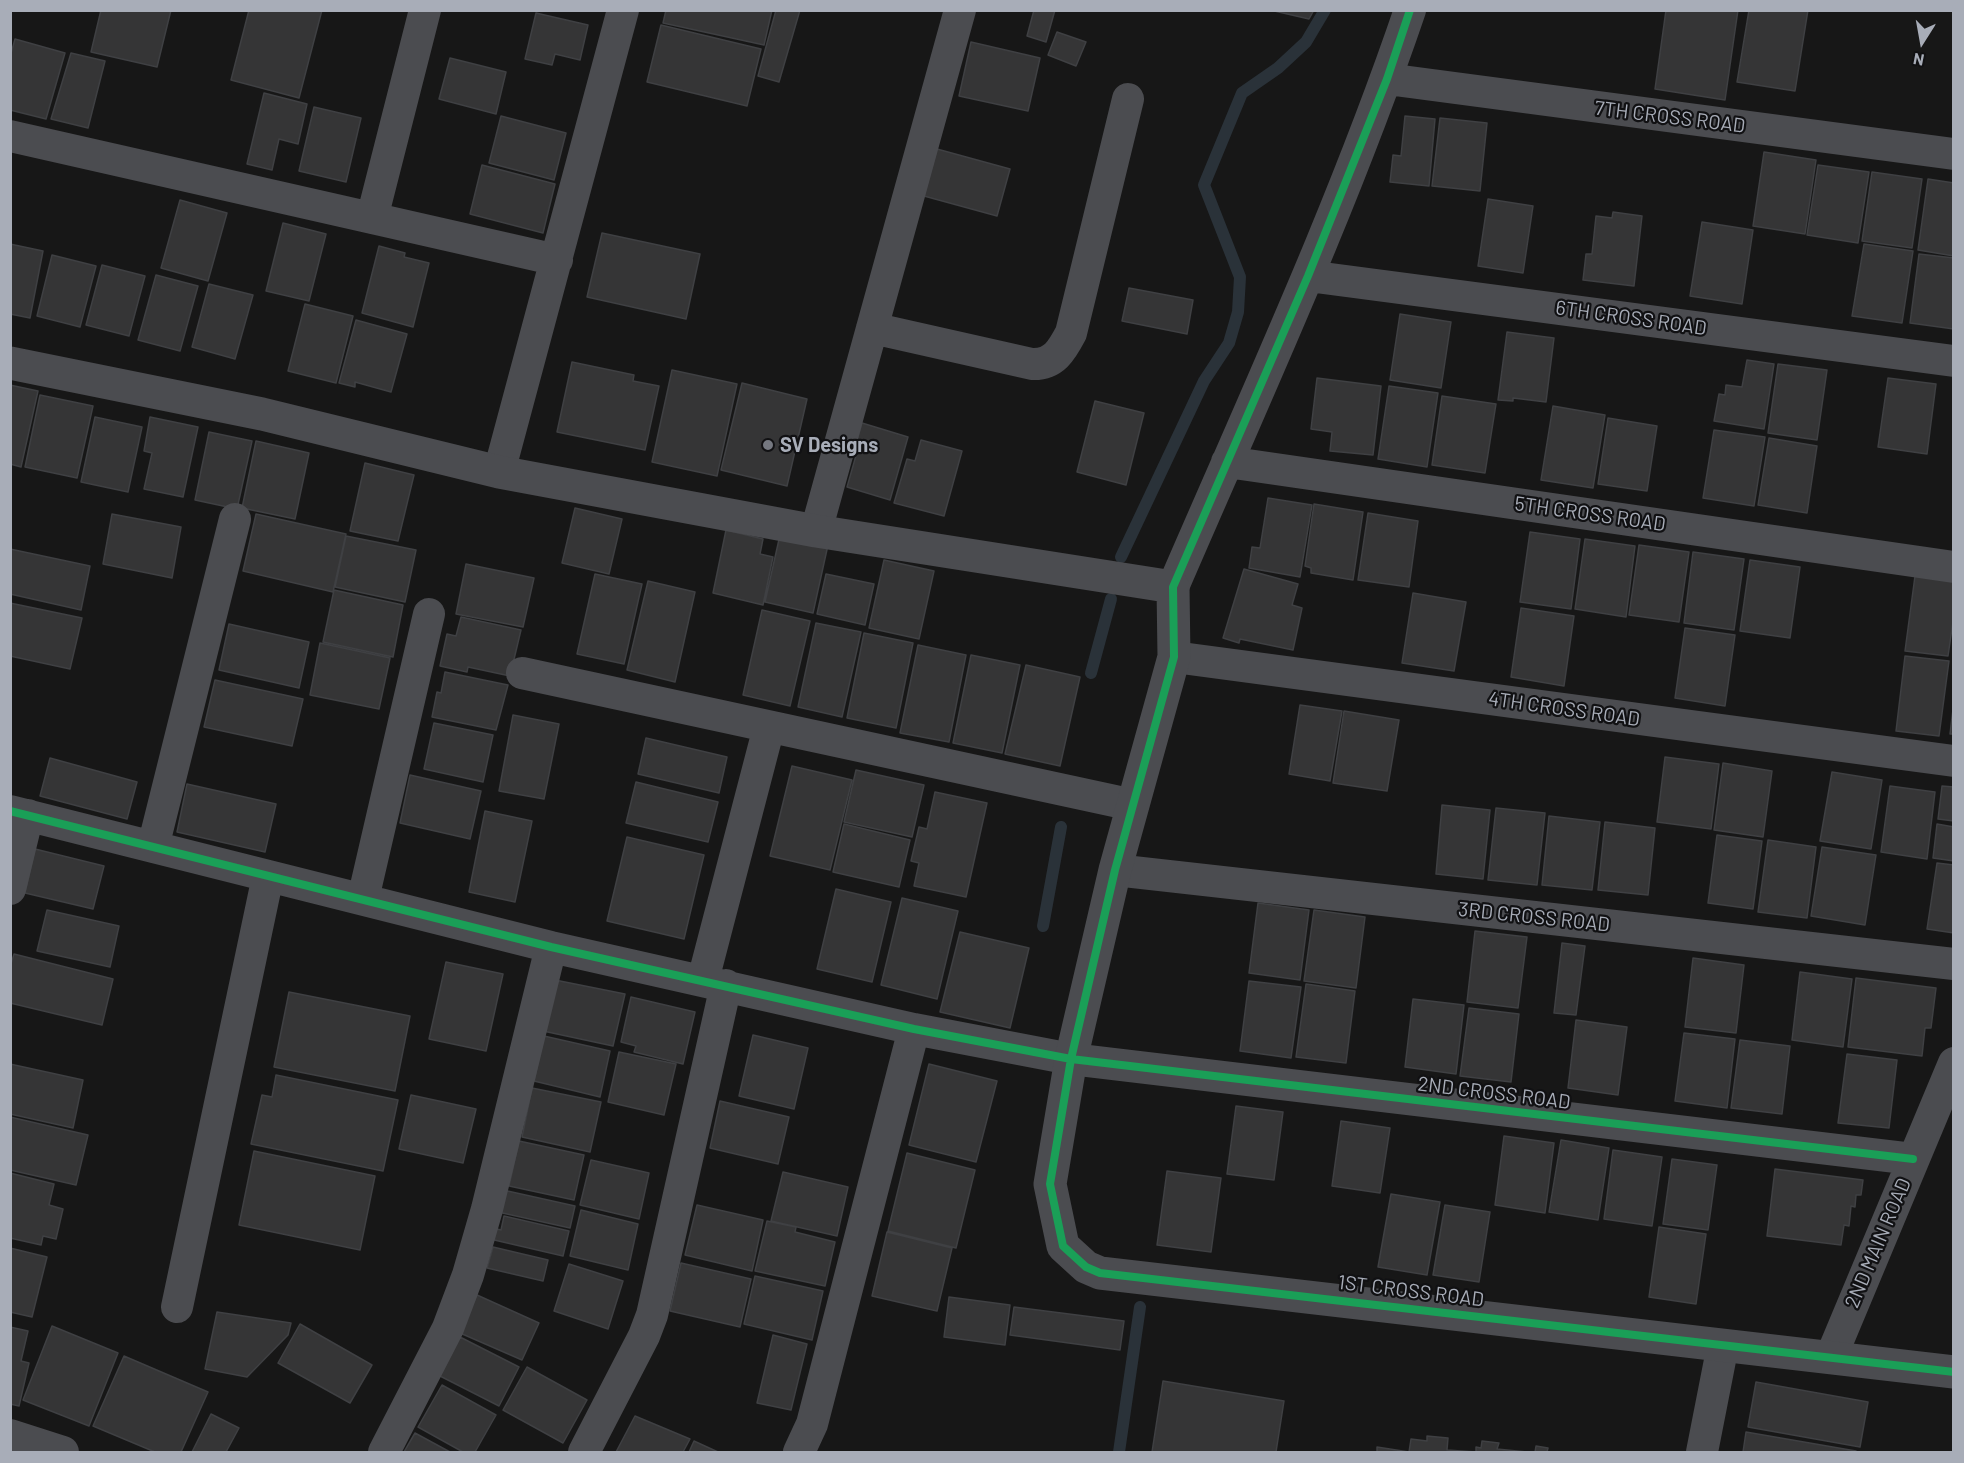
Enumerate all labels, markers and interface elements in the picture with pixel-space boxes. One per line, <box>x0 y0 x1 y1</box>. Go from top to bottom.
north arrow <box>1892 12 1952 72</box>
text: N <box>1911 50 1926 71</box>
street label: 7TH CROSS ROAD <box>1593 96 1747 138</box>
street label: 6TH CROSS ROAD <box>1554 296 1708 340</box>
place label: SV Designs <box>780 433 878 457</box>
marker: SV Designs <box>761 438 775 452</box>
street label: 5TH CROSS ROAD <box>1513 492 1667 536</box>
street label: 4TH CROSS ROAD <box>1487 686 1641 732</box>
street label: 3RD CROSS ROAD <box>1457 897 1611 937</box>
street label: 2ND CROSS ROAD <box>1416 1072 1572 1114</box>
street label: 2ND MAIN ROAD <box>1840 1175 1916 1311</box>
street label: 1ST CROSS ROAD <box>1337 1270 1485 1312</box>

